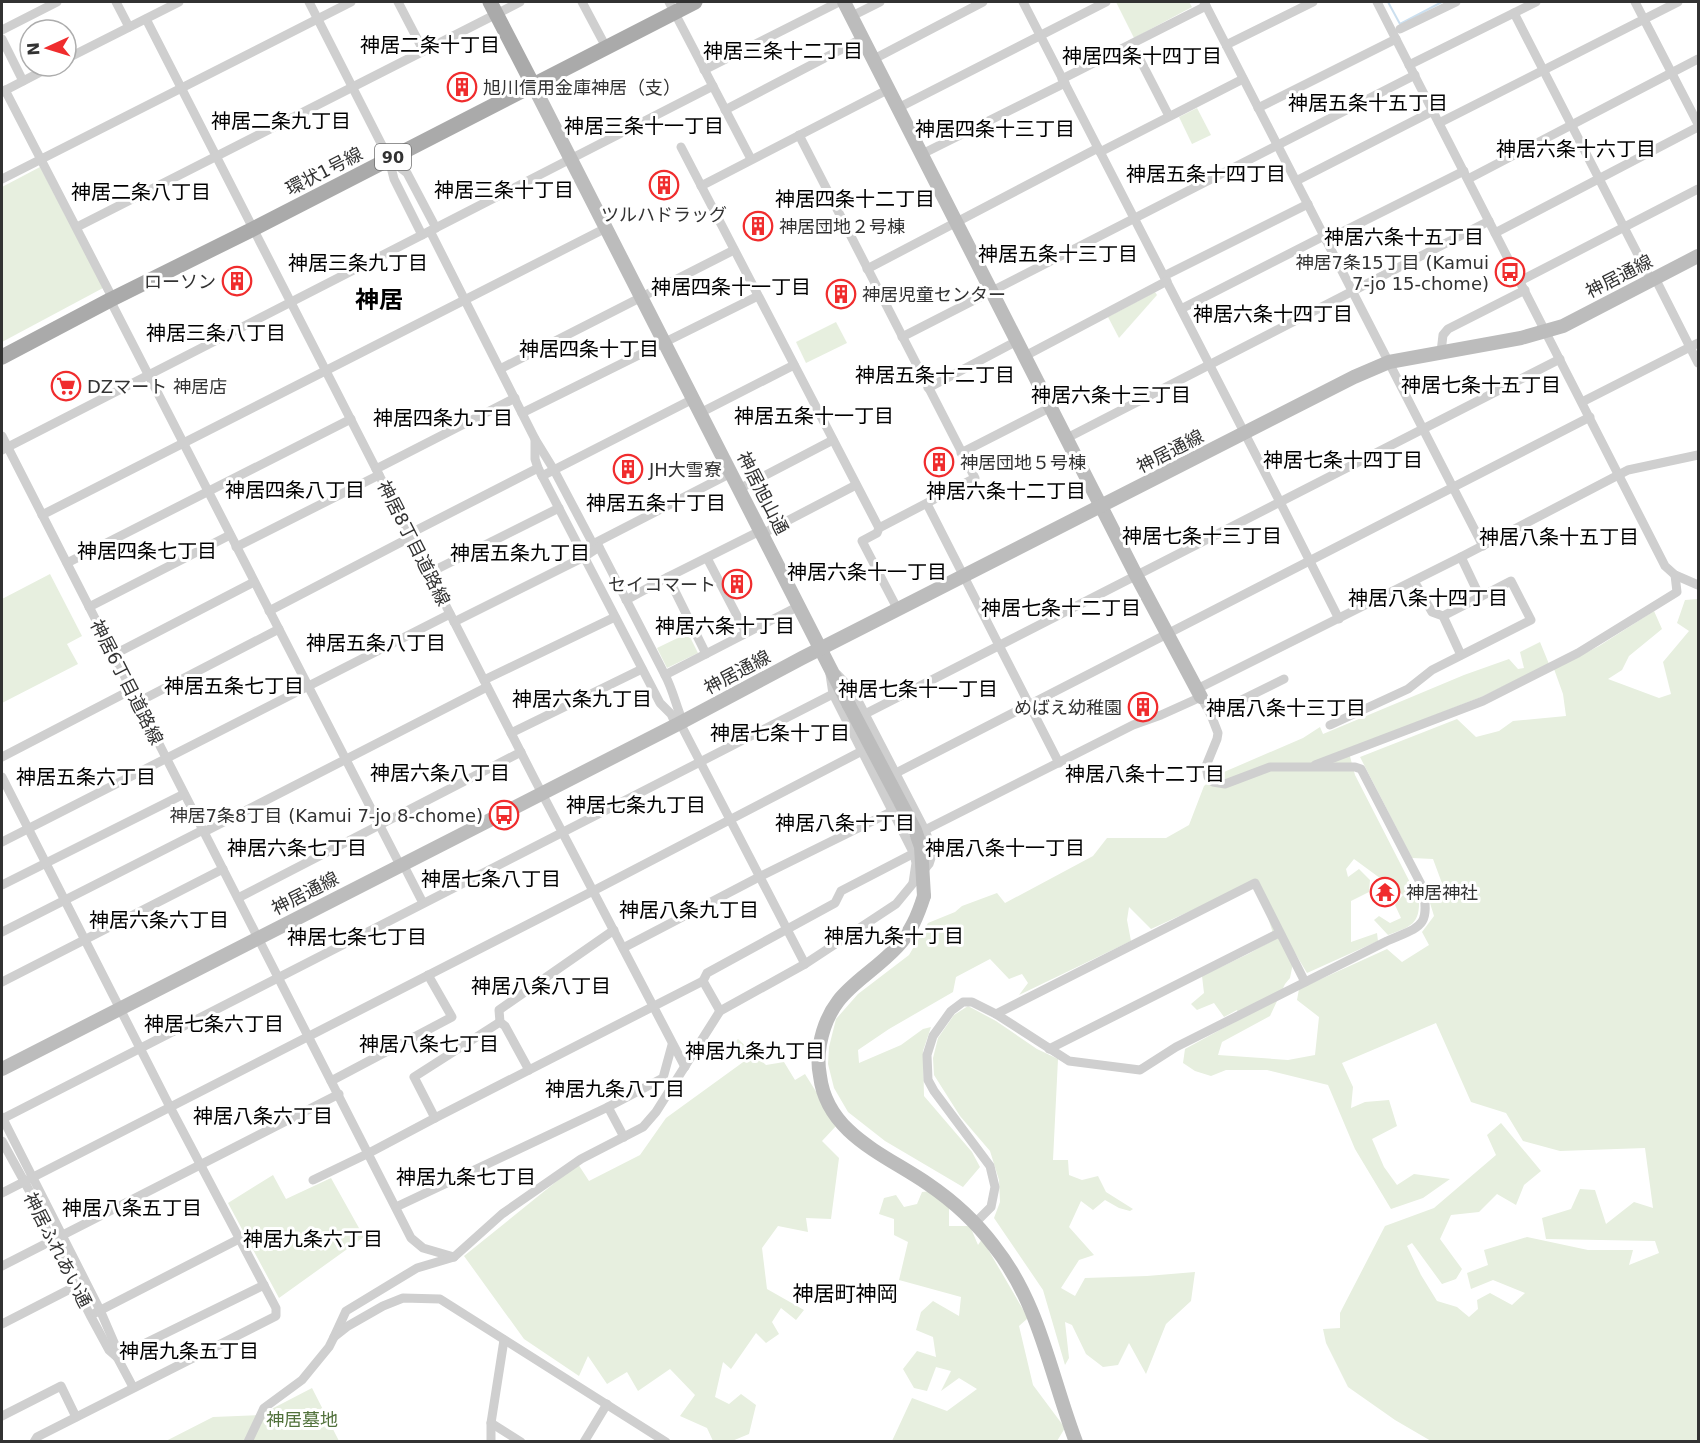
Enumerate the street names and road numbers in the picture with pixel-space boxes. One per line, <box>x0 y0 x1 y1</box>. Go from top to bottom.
street label: 環状1号線 <box>282 143 366 199</box>
road number: 90 <box>375 144 411 170</box>
street label: 神居通線 <box>1582 250 1656 302</box>
street label: 神居通線 <box>1133 425 1207 477</box>
street label: 神居旭山通 <box>733 448 793 538</box>
street label: 神居8丁目道路線 <box>373 477 455 609</box>
street label: 神居6丁目道路線 <box>86 616 168 748</box>
street label: 神居通線 <box>700 646 774 698</box>
street label: 神居通線 <box>268 867 342 919</box>
street label: 神居ふれあい通 <box>20 1189 96 1311</box>

